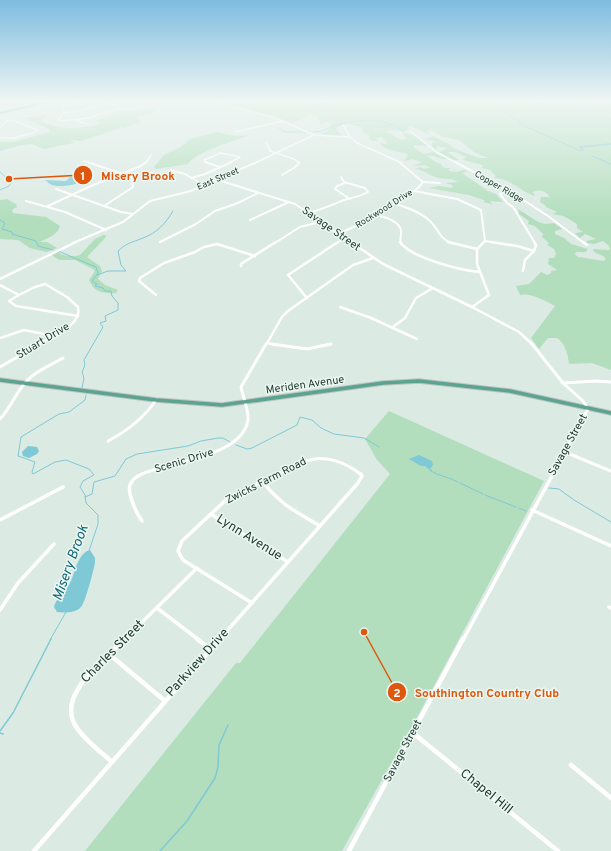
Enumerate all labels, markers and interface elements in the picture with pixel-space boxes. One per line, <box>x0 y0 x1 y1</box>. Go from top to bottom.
callout: Misery Brook <box>73 163 183 187</box>
street label: East Street <box>195 165 241 193</box>
text: 1 <box>81 169 85 185</box>
text: Misery Brook <box>101 169 175 185</box>
street label: Copper Ridge <box>472 169 526 206</box>
street label: Rockwood Drive <box>353 187 415 231</box>
street label: Savage Street <box>299 204 363 254</box>
street label: Stuart Drive <box>14 320 72 362</box>
street label: Meriden Avenue <box>265 373 345 397</box>
street label: Savage Street <box>545 412 591 478</box>
street label: Scenic Drive <box>153 445 215 477</box>
street label: Zwicks Farm Road <box>223 455 309 507</box>
street label: Lynn Avenue <box>213 511 285 565</box>
water label: Misery Brook <box>49 522 93 603</box>
street label: Charles Street <box>78 617 148 687</box>
street label: Parkview Drive <box>163 625 233 701</box>
callout: Southington Country Club <box>387 680 567 704</box>
text: 2 <box>393 686 401 702</box>
text: Southington Country Club <box>415 686 559 702</box>
street label: Savage Street <box>381 717 425 785</box>
street label: Chapel Hill <box>456 766 516 818</box>

